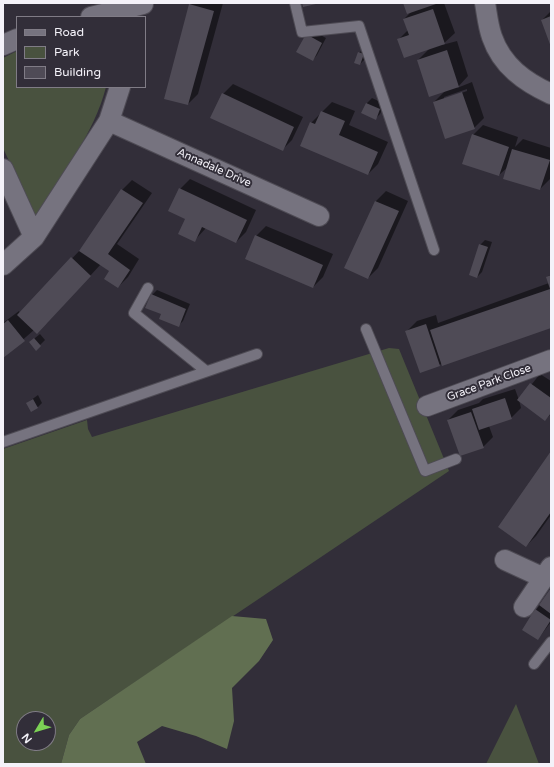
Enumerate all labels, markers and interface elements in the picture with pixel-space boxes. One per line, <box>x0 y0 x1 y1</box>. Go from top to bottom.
legend <box>16 16 146 88</box>
text: Road <box>54 25 84 39</box>
text: Park <box>54 45 80 59</box>
text: Building <box>54 65 101 79</box>
street label: Annadale Drive <box>175 146 253 190</box>
street label: Grace Park Close <box>445 362 533 404</box>
north arrow <box>16 711 56 751</box>
text: N <box>19 731 35 746</box>

